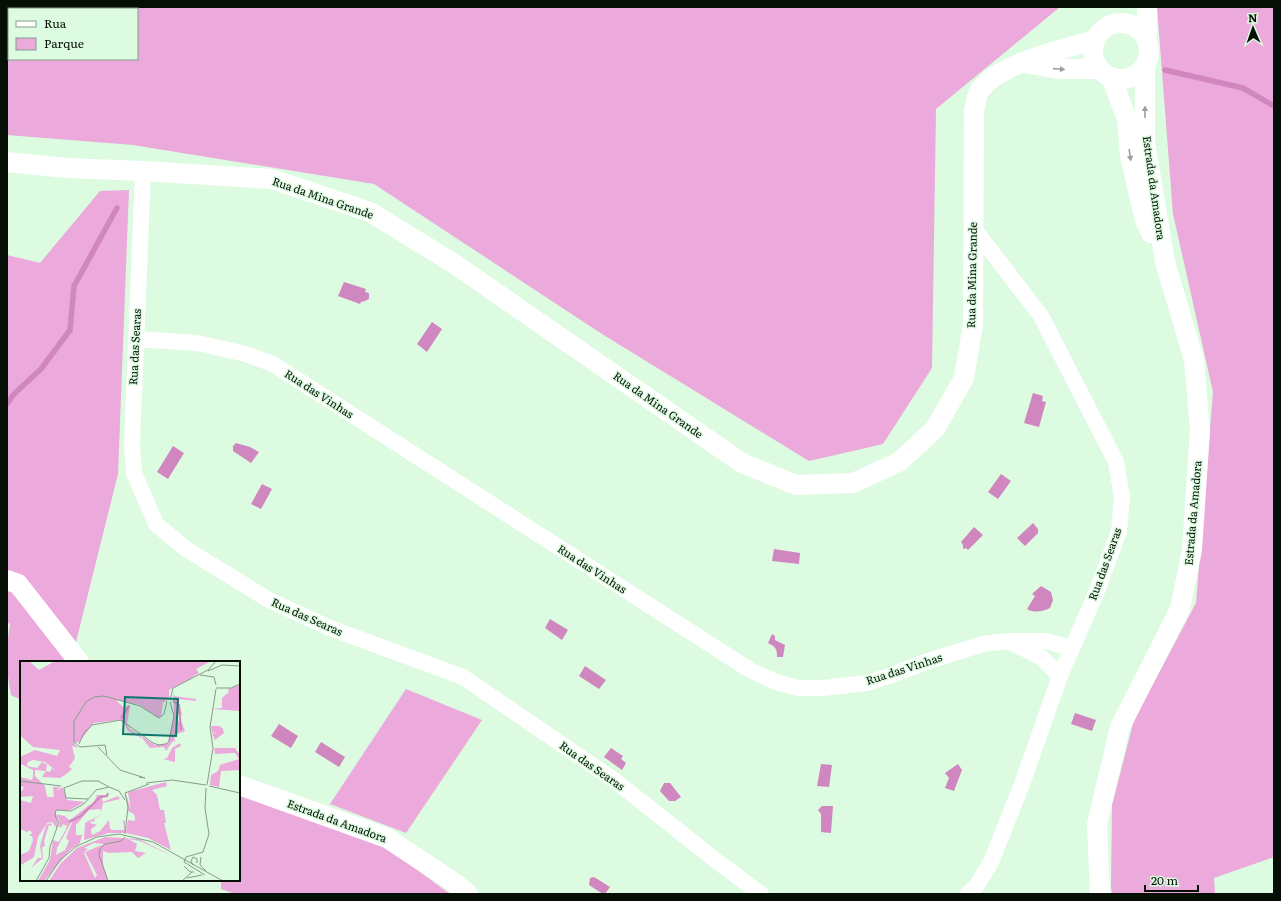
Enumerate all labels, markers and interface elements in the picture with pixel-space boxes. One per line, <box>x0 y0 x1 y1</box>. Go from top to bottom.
legend <box>8 8 138 60</box>
north arrow <box>1233 8 1273 48</box>
text: N <box>1248 9 1258 25</box>
text: Rua <box>44 14 67 32</box>
text: Parque <box>44 34 84 52</box>
one-way arrow <box>1053 65 1065 72</box>
one-way arrow <box>1142 105 1148 118</box>
street label: Estrada da Amadora <box>1140 135 1170 241</box>
one-way arrow <box>1127 149 1133 161</box>
street label: Rua da Mina Grande <box>270 172 376 222</box>
street label: Rua da Mina Grande <box>962 221 980 328</box>
street label: Rua das Searas <box>124 308 144 386</box>
street label: Rua das Vinhas <box>282 365 357 421</box>
street label: Rua da Mina Grande <box>610 367 707 441</box>
street label: Estrada da Amadora <box>1179 460 1205 566</box>
street label: Rua das Searas <box>1083 525 1125 602</box>
street label: Rua das Vinhas <box>555 540 630 596</box>
street label: Rua das Searas <box>269 593 346 639</box>
street label: Rua das Vinhas <box>864 648 944 688</box>
inset map <box>20 661 240 881</box>
street label: Rua das Searas <box>557 737 628 794</box>
street label: Estrada da Amadora <box>285 795 390 846</box>
scale bar <box>1145 867 1198 893</box>
text: 20 m <box>1151 871 1178 889</box>

